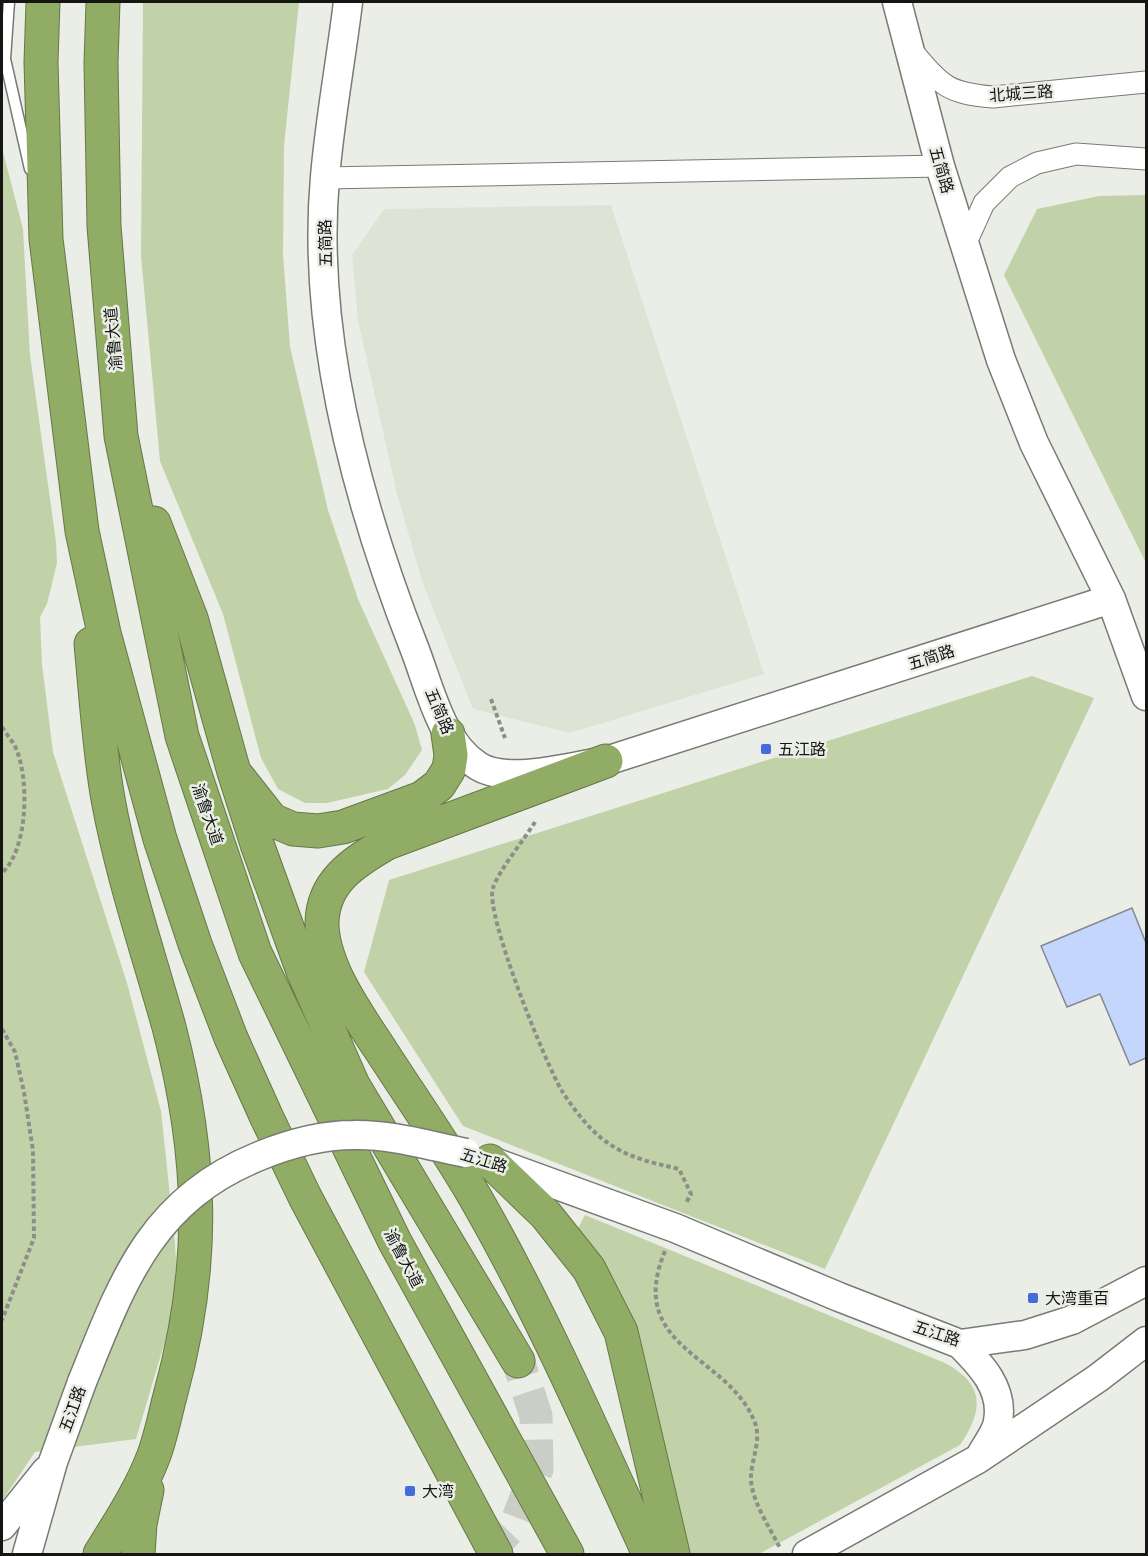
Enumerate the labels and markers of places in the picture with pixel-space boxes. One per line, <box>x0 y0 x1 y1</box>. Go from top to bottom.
place label: 五江路 <box>778 739 826 758</box>
marker: 五江路 <box>759 742 773 756</box>
place label: 大湾重百 <box>1045 1288 1109 1307</box>
marker: 大湾重百 <box>1026 1291 1040 1305</box>
place label: 大湾 <box>422 1481 454 1500</box>
marker: 大湾 <box>403 1484 417 1498</box>

